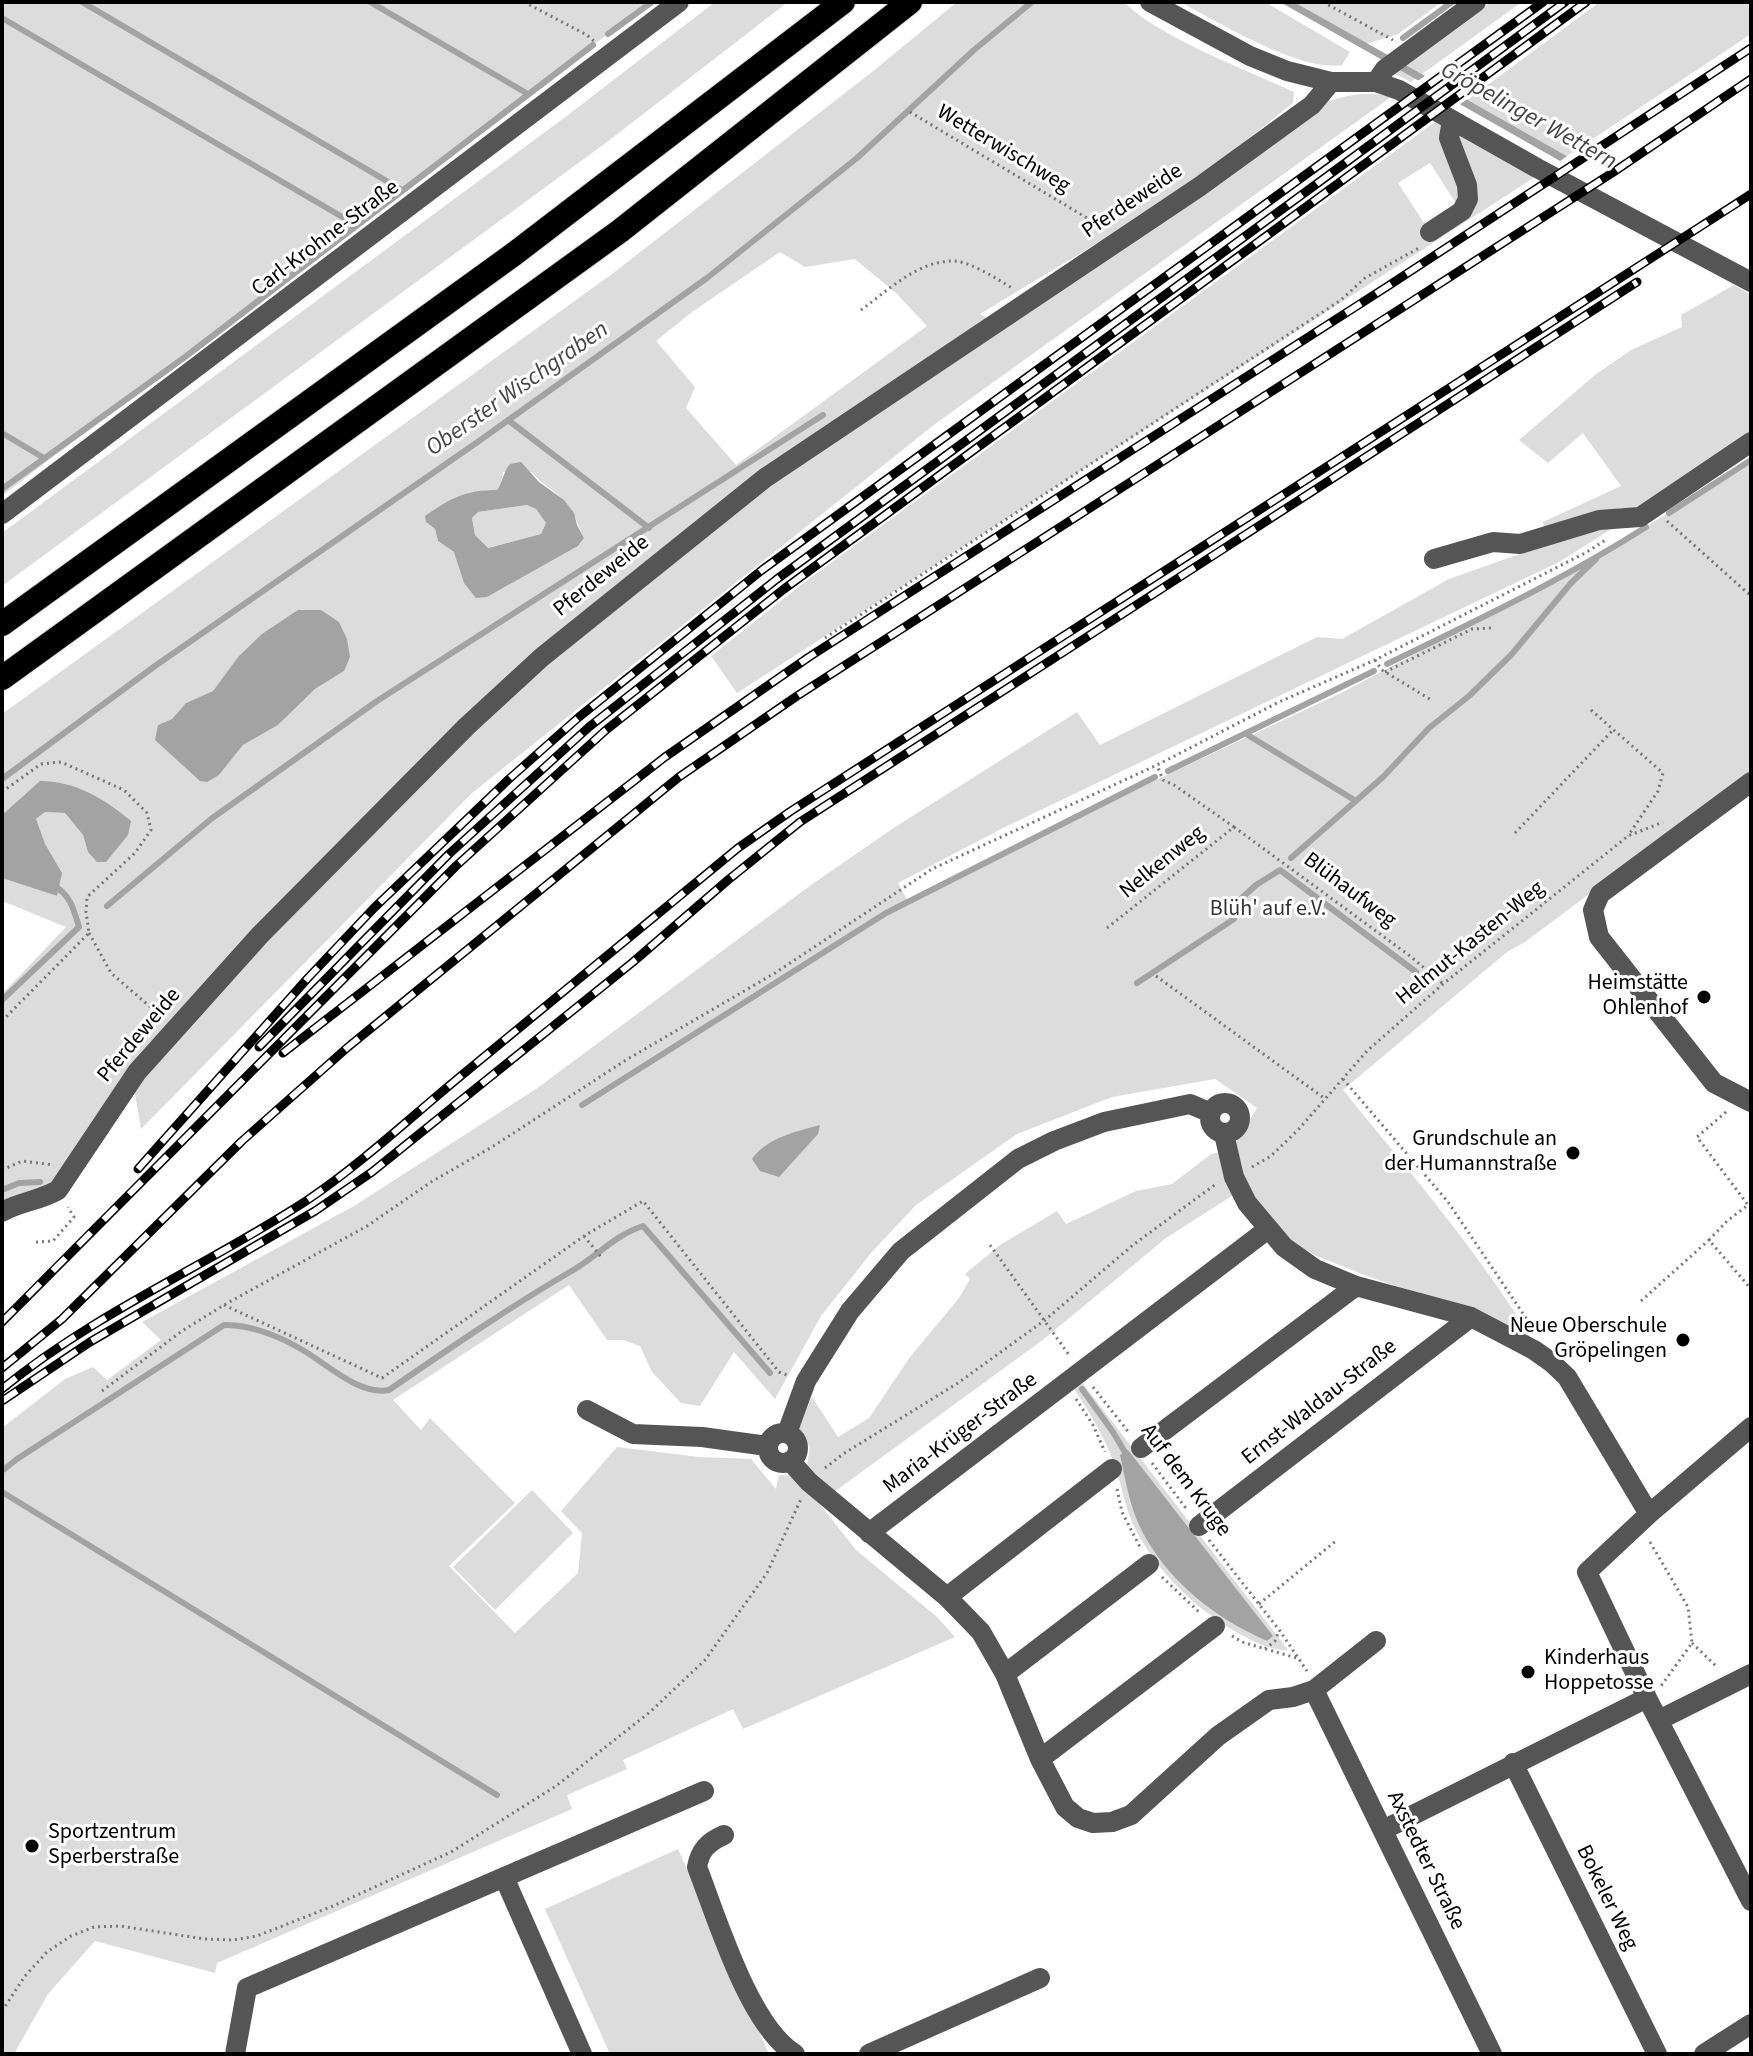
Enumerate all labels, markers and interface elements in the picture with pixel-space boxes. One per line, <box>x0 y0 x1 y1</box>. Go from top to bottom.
water label: Gröpelinger Wettern <box>1435 57 1621 177</box>
street label: Wetterwischweg <box>931 100 1075 200</box>
street label: Pferdeweide <box>1078 159 1188 245</box>
street label: Carl-Krohne-Straße <box>247 175 405 303</box>
water label: Oberster Wischgraben <box>421 316 615 464</box>
street label: Pferdeweide <box>549 530 655 624</box>
street label: Nelkenweg <box>1115 821 1211 905</box>
street label: Blühaufweg <box>1297 848 1401 934</box>
street label: Helmut-Kasten-Weg <box>1392 876 1550 1012</box>
park label: Blüh' auf e.V. <box>1210 897 1326 923</box>
place label: Heimstätte Ohlenhof <box>1588 971 1688 1022</box>
street label: Pferdeweide <box>93 983 187 1089</box>
marker: Heimstätte Ohlenhof <box>1695 988 1713 1006</box>
place label: Grundschule an der Humannstraße <box>1384 1127 1557 1178</box>
marker: Grundschule an der Humannstraße <box>1564 1144 1582 1162</box>
place label: Neue Oberschule Gröpelingen <box>1510 1314 1667 1366</box>
marker: Neue Oberschule Gröpelingen <box>1674 1331 1692 1349</box>
street label: Ernst-Waldau-Straße <box>1237 1334 1403 1472</box>
street label: Maria-Krüger-Straße <box>879 1367 1043 1501</box>
street label: Auf dem Kruge <box>1134 1419 1236 1543</box>
place label: Kinderhaus Hoppetosse <box>1544 1646 1654 1698</box>
marker: Kinderhaus Hoppetosse <box>1519 1663 1537 1681</box>
street label: Axstedter Straße <box>1380 1787 1470 1935</box>
place label: Sportzentrum Sperberstraße <box>48 1820 179 1872</box>
marker: Sportzentrum Sperberstraße <box>23 1837 41 1855</box>
street label: Bokeler Weg <box>1569 1841 1643 1955</box>

